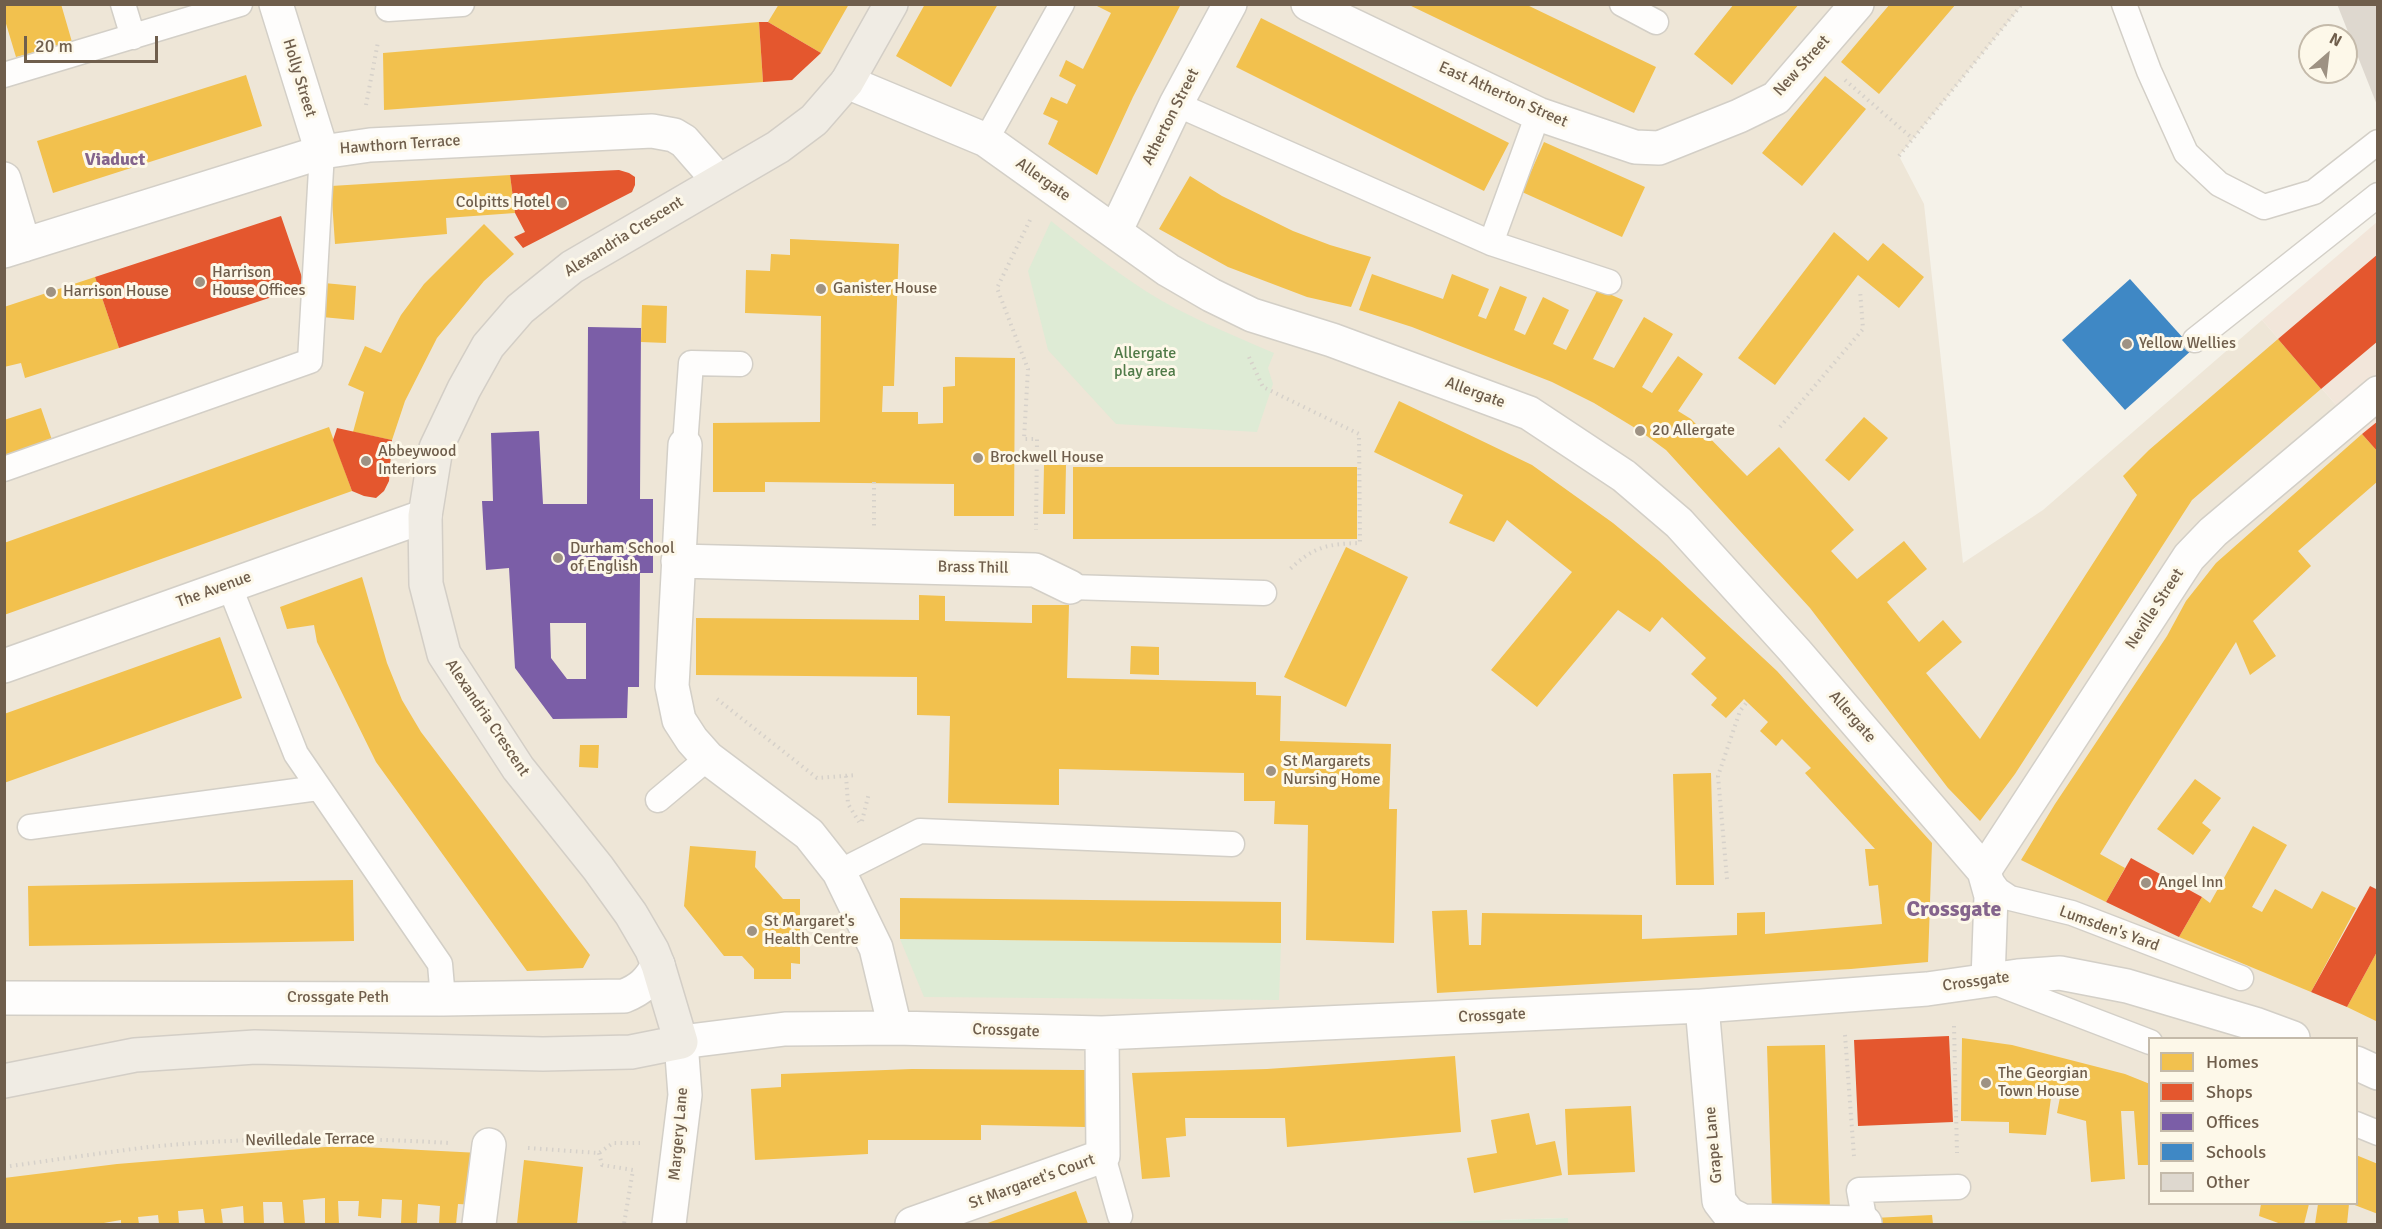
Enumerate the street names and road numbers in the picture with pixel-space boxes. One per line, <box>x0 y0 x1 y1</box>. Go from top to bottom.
street label: New Street <box>1770 32 1834 100</box>
street label: Holly Street <box>278 37 320 119</box>
street label: East Atherton Street <box>1436 58 1570 132</box>
street label: Atherton Street <box>1138 66 1204 168</box>
street label: Hawthorn Terrace <box>339 131 461 159</box>
street label: Allergate <box>1012 154 1074 206</box>
street label: Alexandria Crescent <box>561 193 687 281</box>
street label: Allergate <box>1442 373 1508 413</box>
street label: Brass Thill <box>937 558 1009 578</box>
street label: Neville Street <box>2122 565 2188 653</box>
street label: The Avenue <box>174 568 254 612</box>
street label: Alexandria Crescent <box>441 656 533 780</box>
street label: Allergate <box>1824 687 1880 747</box>
street label: Lumsden's Yard <box>2056 902 2162 956</box>
street label: Crossgate <box>1941 968 2011 996</box>
street label: Crossgate Peth <box>287 988 389 1008</box>
street label: Crossgate <box>1458 1005 1526 1027</box>
street label: Crossgate <box>972 1020 1040 1042</box>
street label: Margery Lane <box>665 1087 693 1181</box>
street label: Grape Lane <box>1701 1106 1727 1184</box>
street label: Nevilledale Terrace <box>245 1129 375 1151</box>
street label: St Margaret's Court <box>966 1150 1098 1214</box>

